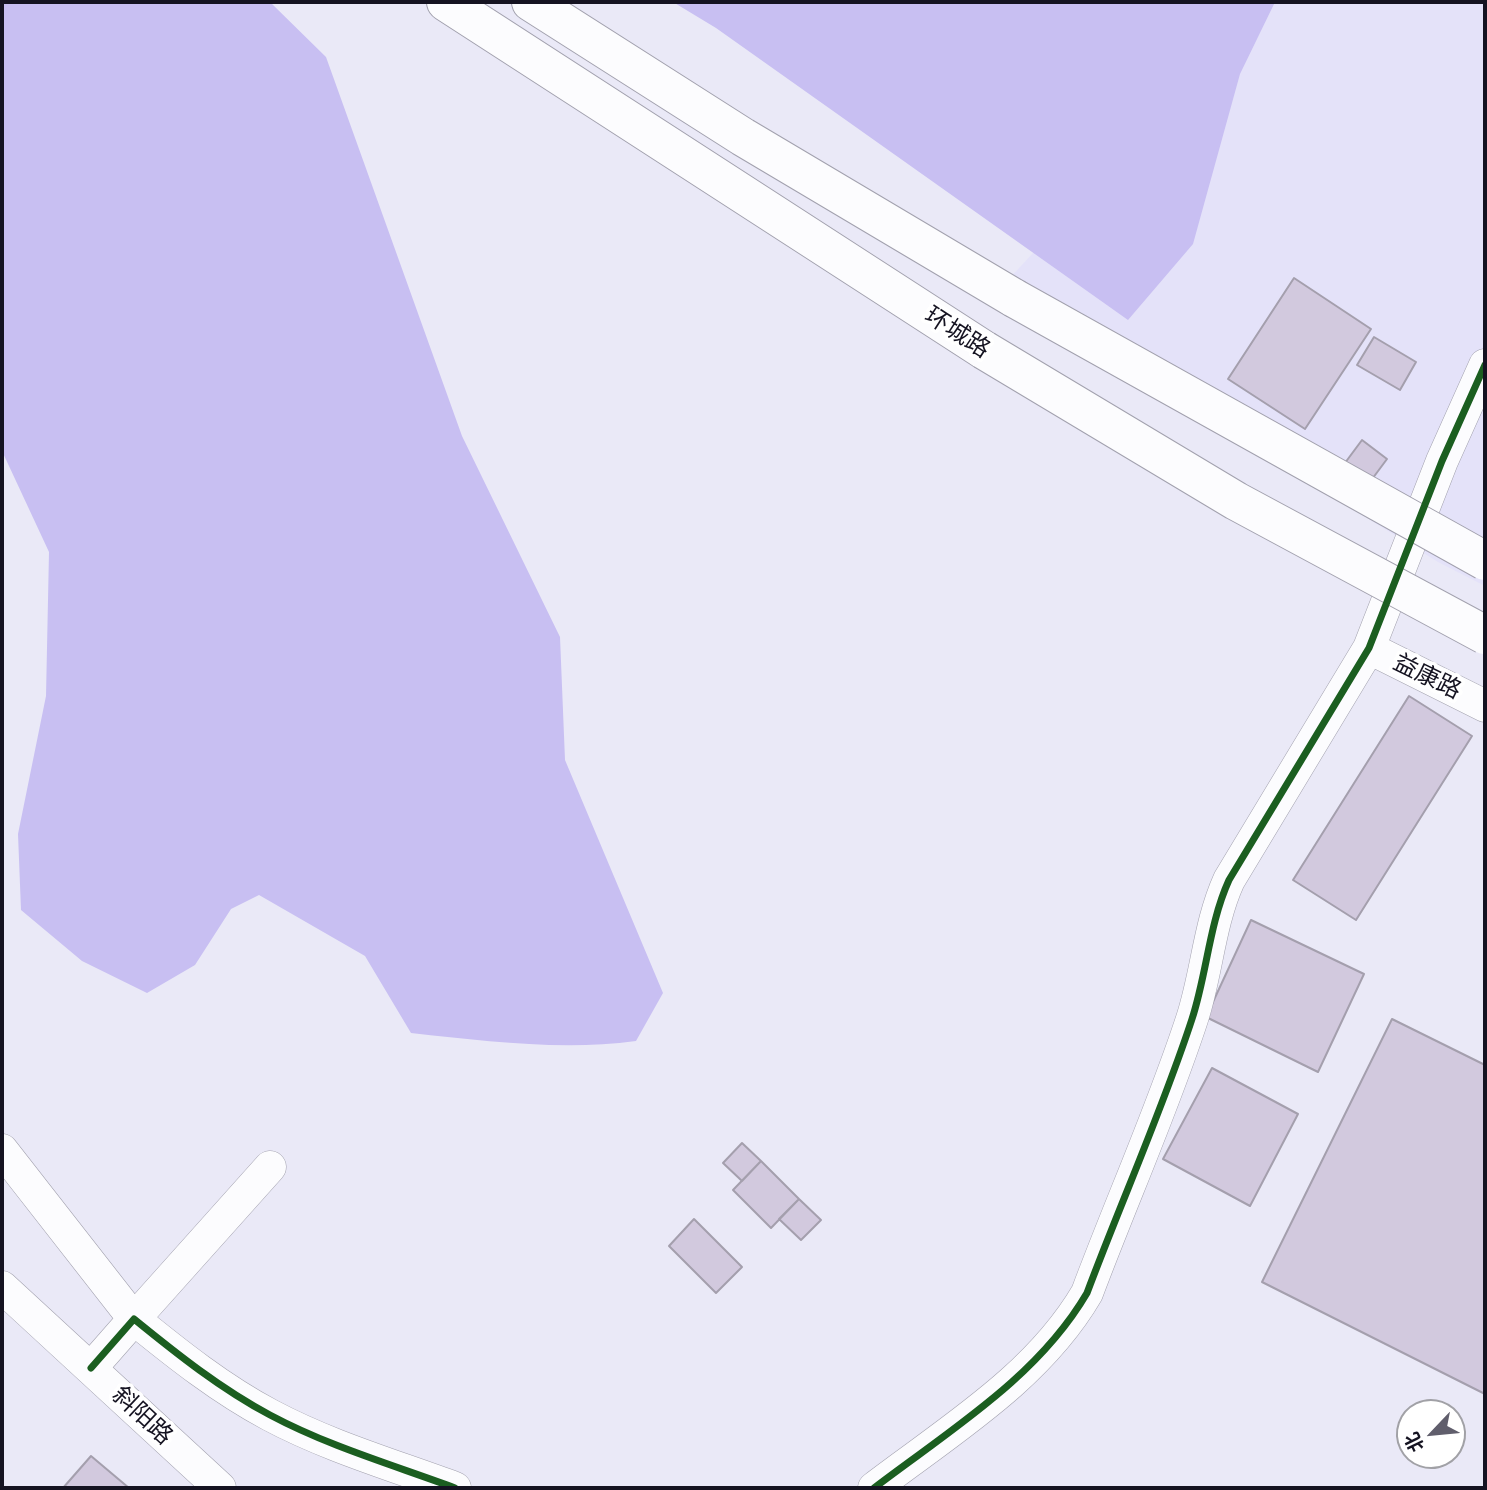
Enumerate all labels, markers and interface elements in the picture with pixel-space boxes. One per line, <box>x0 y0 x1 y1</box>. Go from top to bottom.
street label: 环城路 <box>919 301 995 365</box>
street label: 益康路 <box>1388 648 1466 706</box>
street label: 斜阳路 <box>106 1381 178 1451</box>
north arrow <box>1396 1399 1466 1469</box>
text: 北 <box>1399 1429 1429 1456</box>

